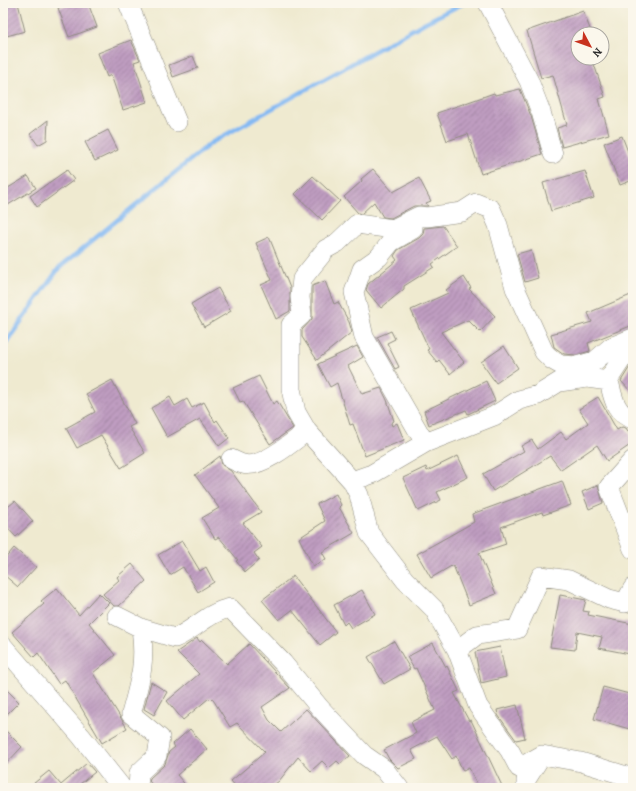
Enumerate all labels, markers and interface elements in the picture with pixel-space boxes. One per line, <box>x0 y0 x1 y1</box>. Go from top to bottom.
north arrow <box>570 26 610 66</box>
text: N <box>589 44 605 60</box>

